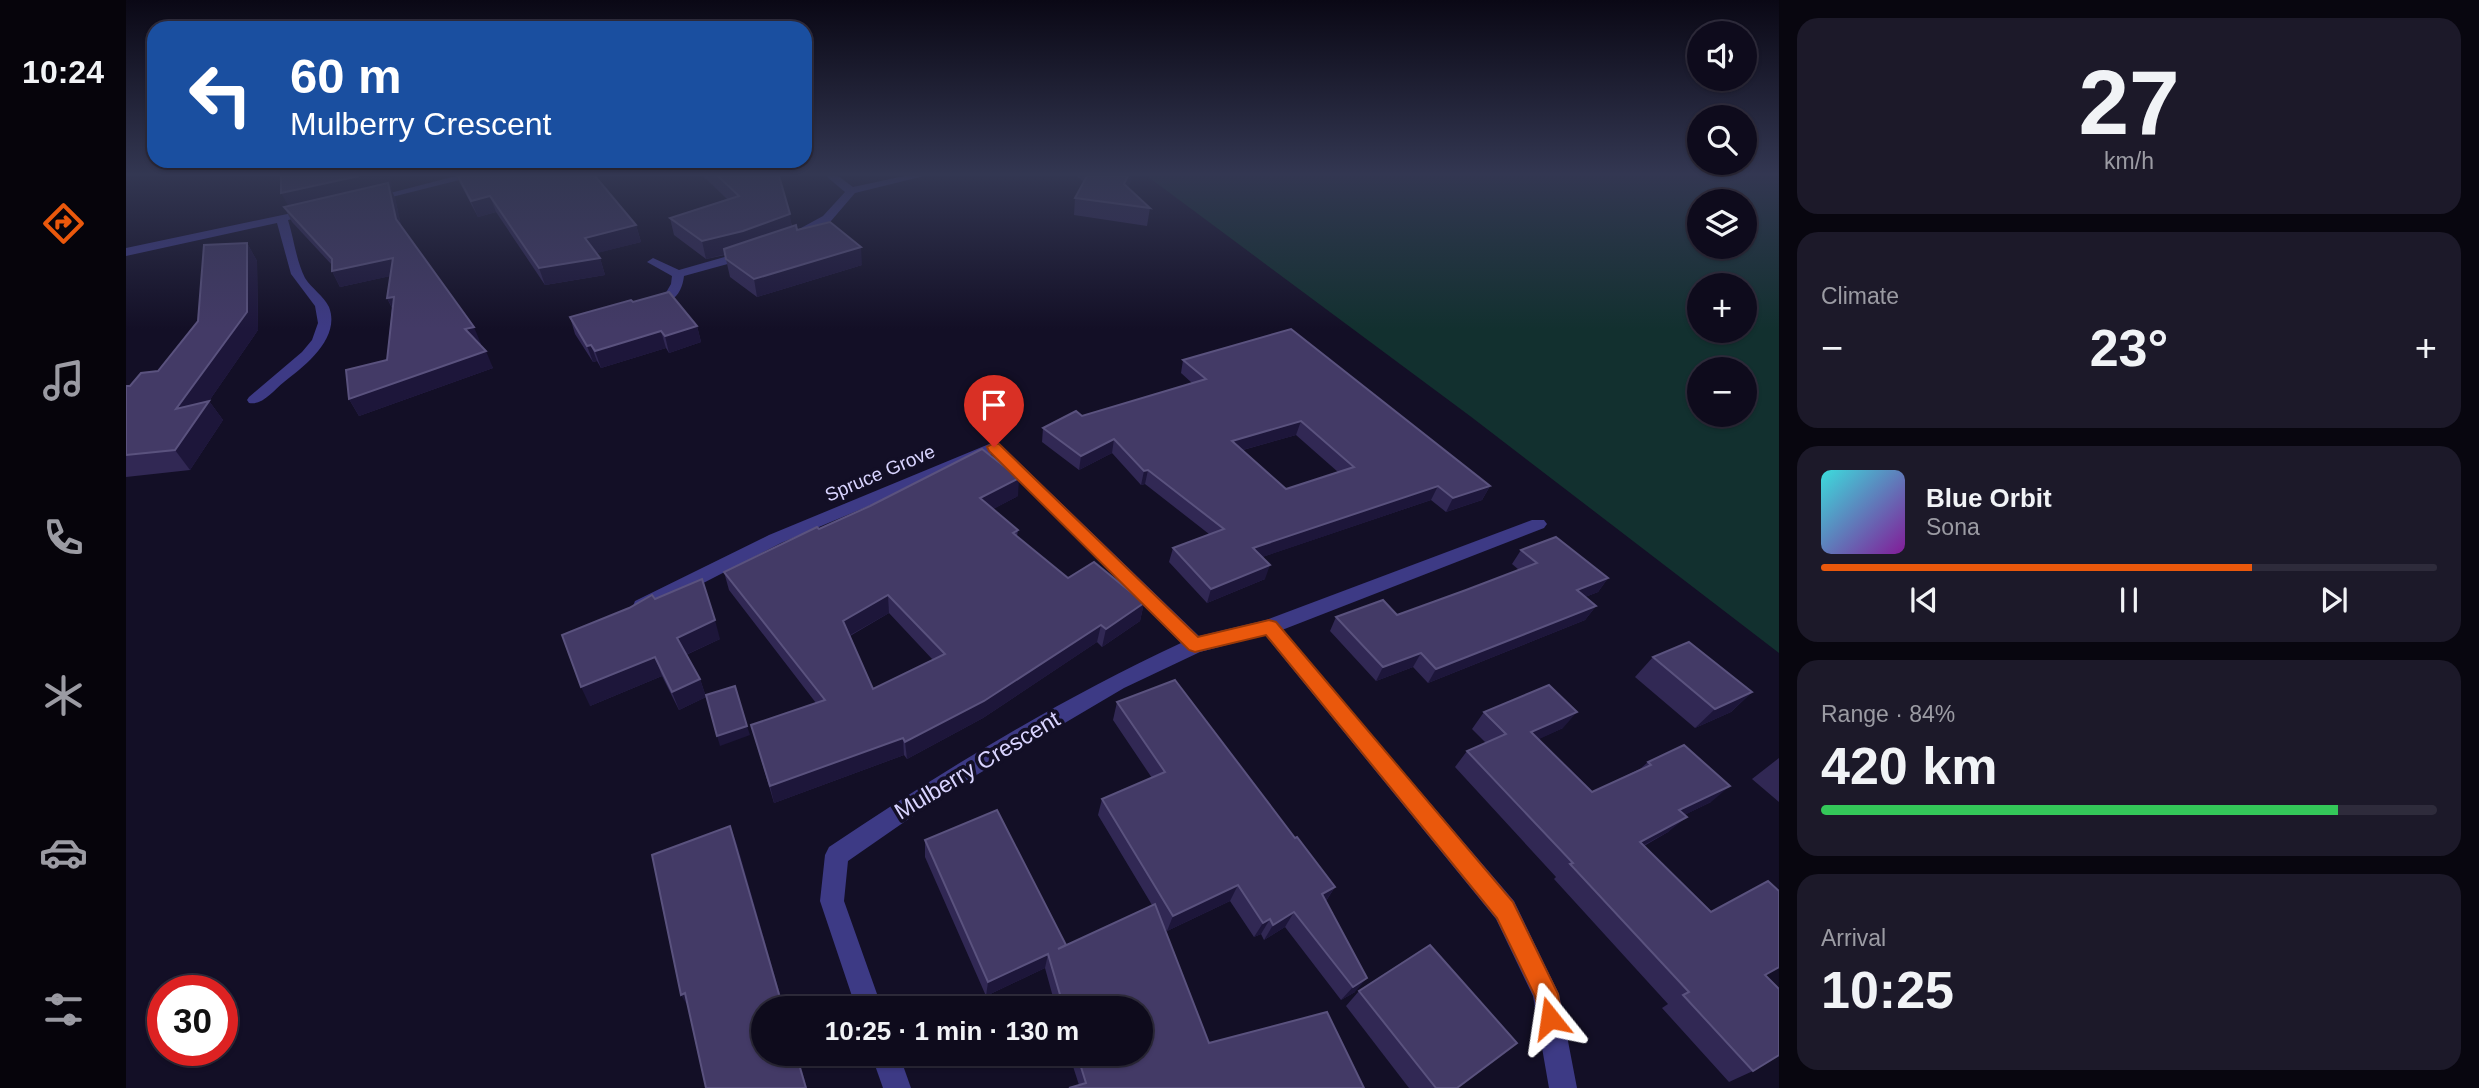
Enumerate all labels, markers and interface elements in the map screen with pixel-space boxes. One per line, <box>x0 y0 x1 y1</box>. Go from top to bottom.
map controls <box>1687 21 1757 427</box>
button: sound <box>1687 21 1757 91</box>
icon: left <box>175 49 266 140</box>
text: 60 m <box>290 49 402 103</box>
text: 27 <box>2078 52 2180 153</box>
text: 10:24 <box>22 54 104 90</box>
button: search <box>1687 105 1757 175</box>
text: Mulberry Crescent <box>290 106 551 142</box>
text: km/h <box>2104 148 2154 174</box>
button: layers <box>1687 189 1757 259</box>
icon: directions <box>39 199 88 248</box>
button: + <box>1687 273 1757 343</box>
text: Climate <box>1821 283 1899 309</box>
text: 23° <box>2090 319 2168 377</box>
text: − <box>1821 327 1843 369</box>
text: + <box>2415 327 2437 369</box>
icon: music <box>39 356 88 405</box>
button: − <box>1687 357 1757 427</box>
pin <box>964 375 1024 447</box>
icon: arrive <box>975 386 1013 424</box>
street label: Spruce Grove <box>822 440 938 506</box>
text: Blue Orbit <box>1926 483 2052 513</box>
icon: phone <box>39 513 88 562</box>
text: Sona <box>1926 514 1980 540</box>
icon: previous <box>1905 581 1943 619</box>
icon: pause <box>2110 581 2148 619</box>
icon: next <box>2315 581 2353 619</box>
icon: climate <box>39 671 88 720</box>
text: Range · 84% <box>1821 701 1955 727</box>
street label: Mulberry Crescent <box>890 705 1065 825</box>
text: 420 km <box>1821 737 1997 795</box>
icon: car <box>39 828 88 877</box>
text: Arrival <box>1821 925 1886 951</box>
text: 10:25 <box>1821 961 1954 1019</box>
speed limit sign: 30 <box>147 975 238 1066</box>
position arrow <box>1513 981 1587 1055</box>
icon: filters <box>39 985 88 1034</box>
text: 10:25 · 1 min · 130 m <box>825 1016 1079 1046</box>

